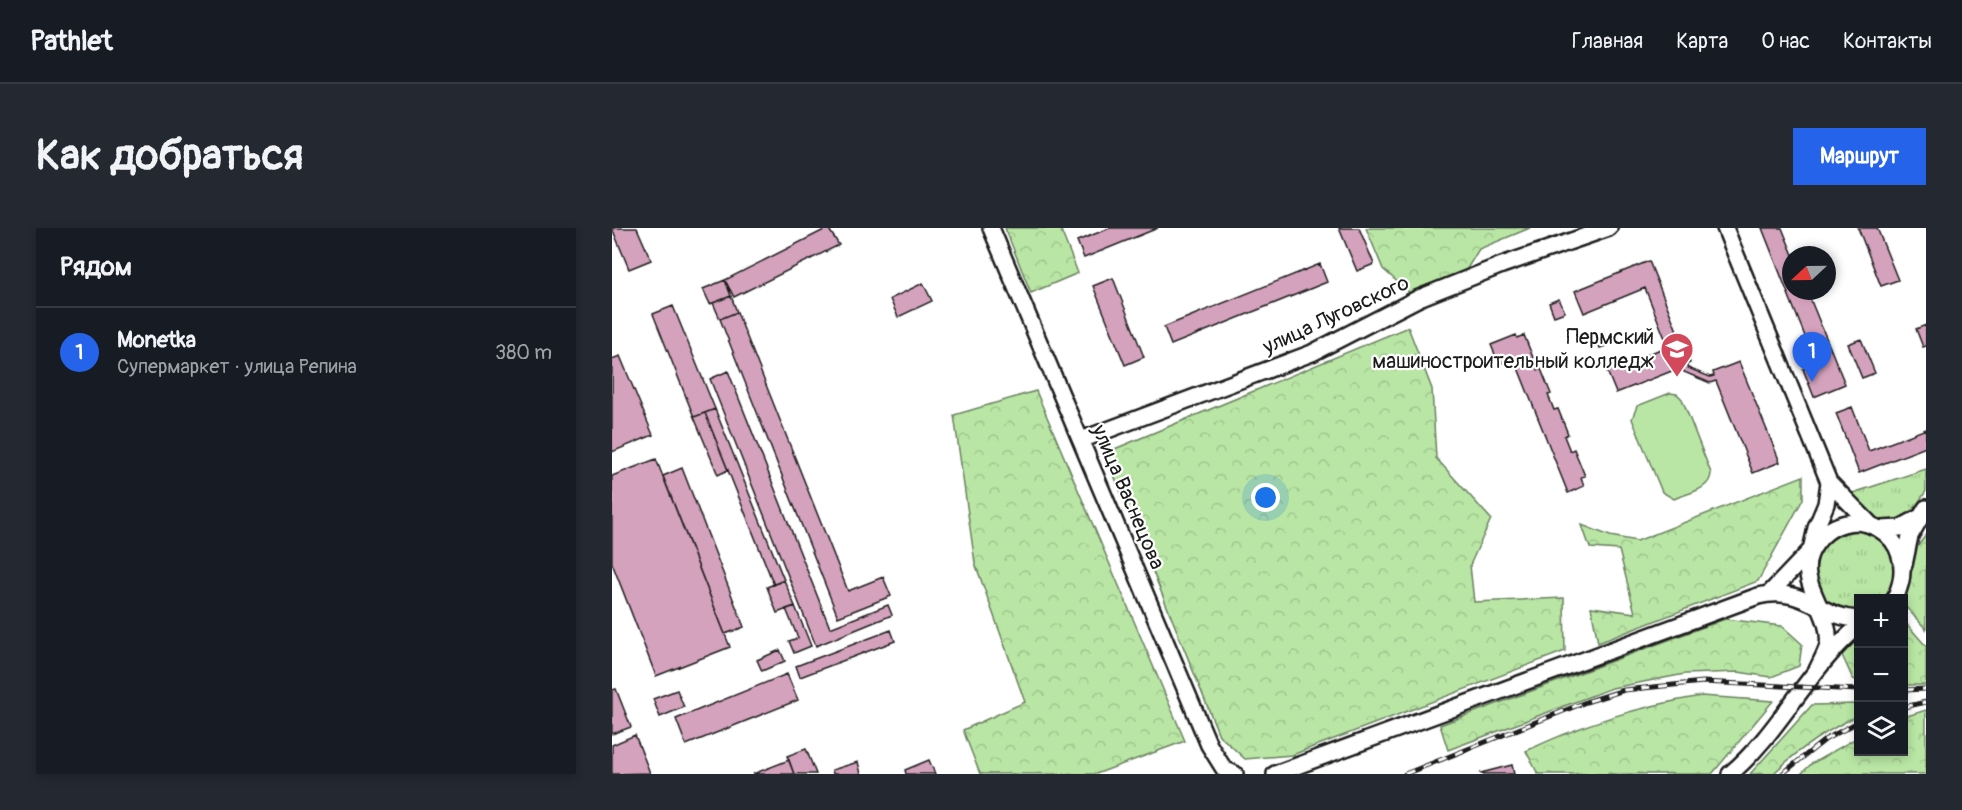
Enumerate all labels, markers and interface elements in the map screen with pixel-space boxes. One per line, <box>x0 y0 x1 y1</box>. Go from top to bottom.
text: Pathlet <box>30 24 113 59</box>
text: Главная <box>1572 28 1643 55</box>
text: Карта <box>1676 28 1728 55</box>
text: О нас <box>1761 28 1810 55</box>
text: Контакты <box>1843 28 1932 55</box>
button: Маршрут <box>1793 128 1926 185</box>
text: Как добраться <box>36 130 303 182</box>
north arrow <box>1782 246 1836 300</box>
text: Рядом <box>60 251 132 283</box>
street label: улица Луговского <box>1258 269 1413 361</box>
place label: Пермский машиностроительный колледж <box>1372 324 1655 375</box>
text: Monetka <box>117 326 196 354</box>
school or university icon: Пермский машиностроительный колледж <box>1659 331 1695 378</box>
pin: 1 <box>1792 332 1832 382</box>
text: 1 <box>76 340 83 365</box>
text: 380 m <box>495 340 552 365</box>
text: Супермаркет · улица Репина <box>117 354 357 379</box>
street label: улица Васнецова <box>1085 420 1171 573</box>
your location <box>1251 483 1280 512</box>
map controls <box>1854 594 1908 756</box>
button: + <box>1854 594 1908 648</box>
button: − <box>1854 648 1908 702</box>
button: layers <box>1854 702 1908 756</box>

